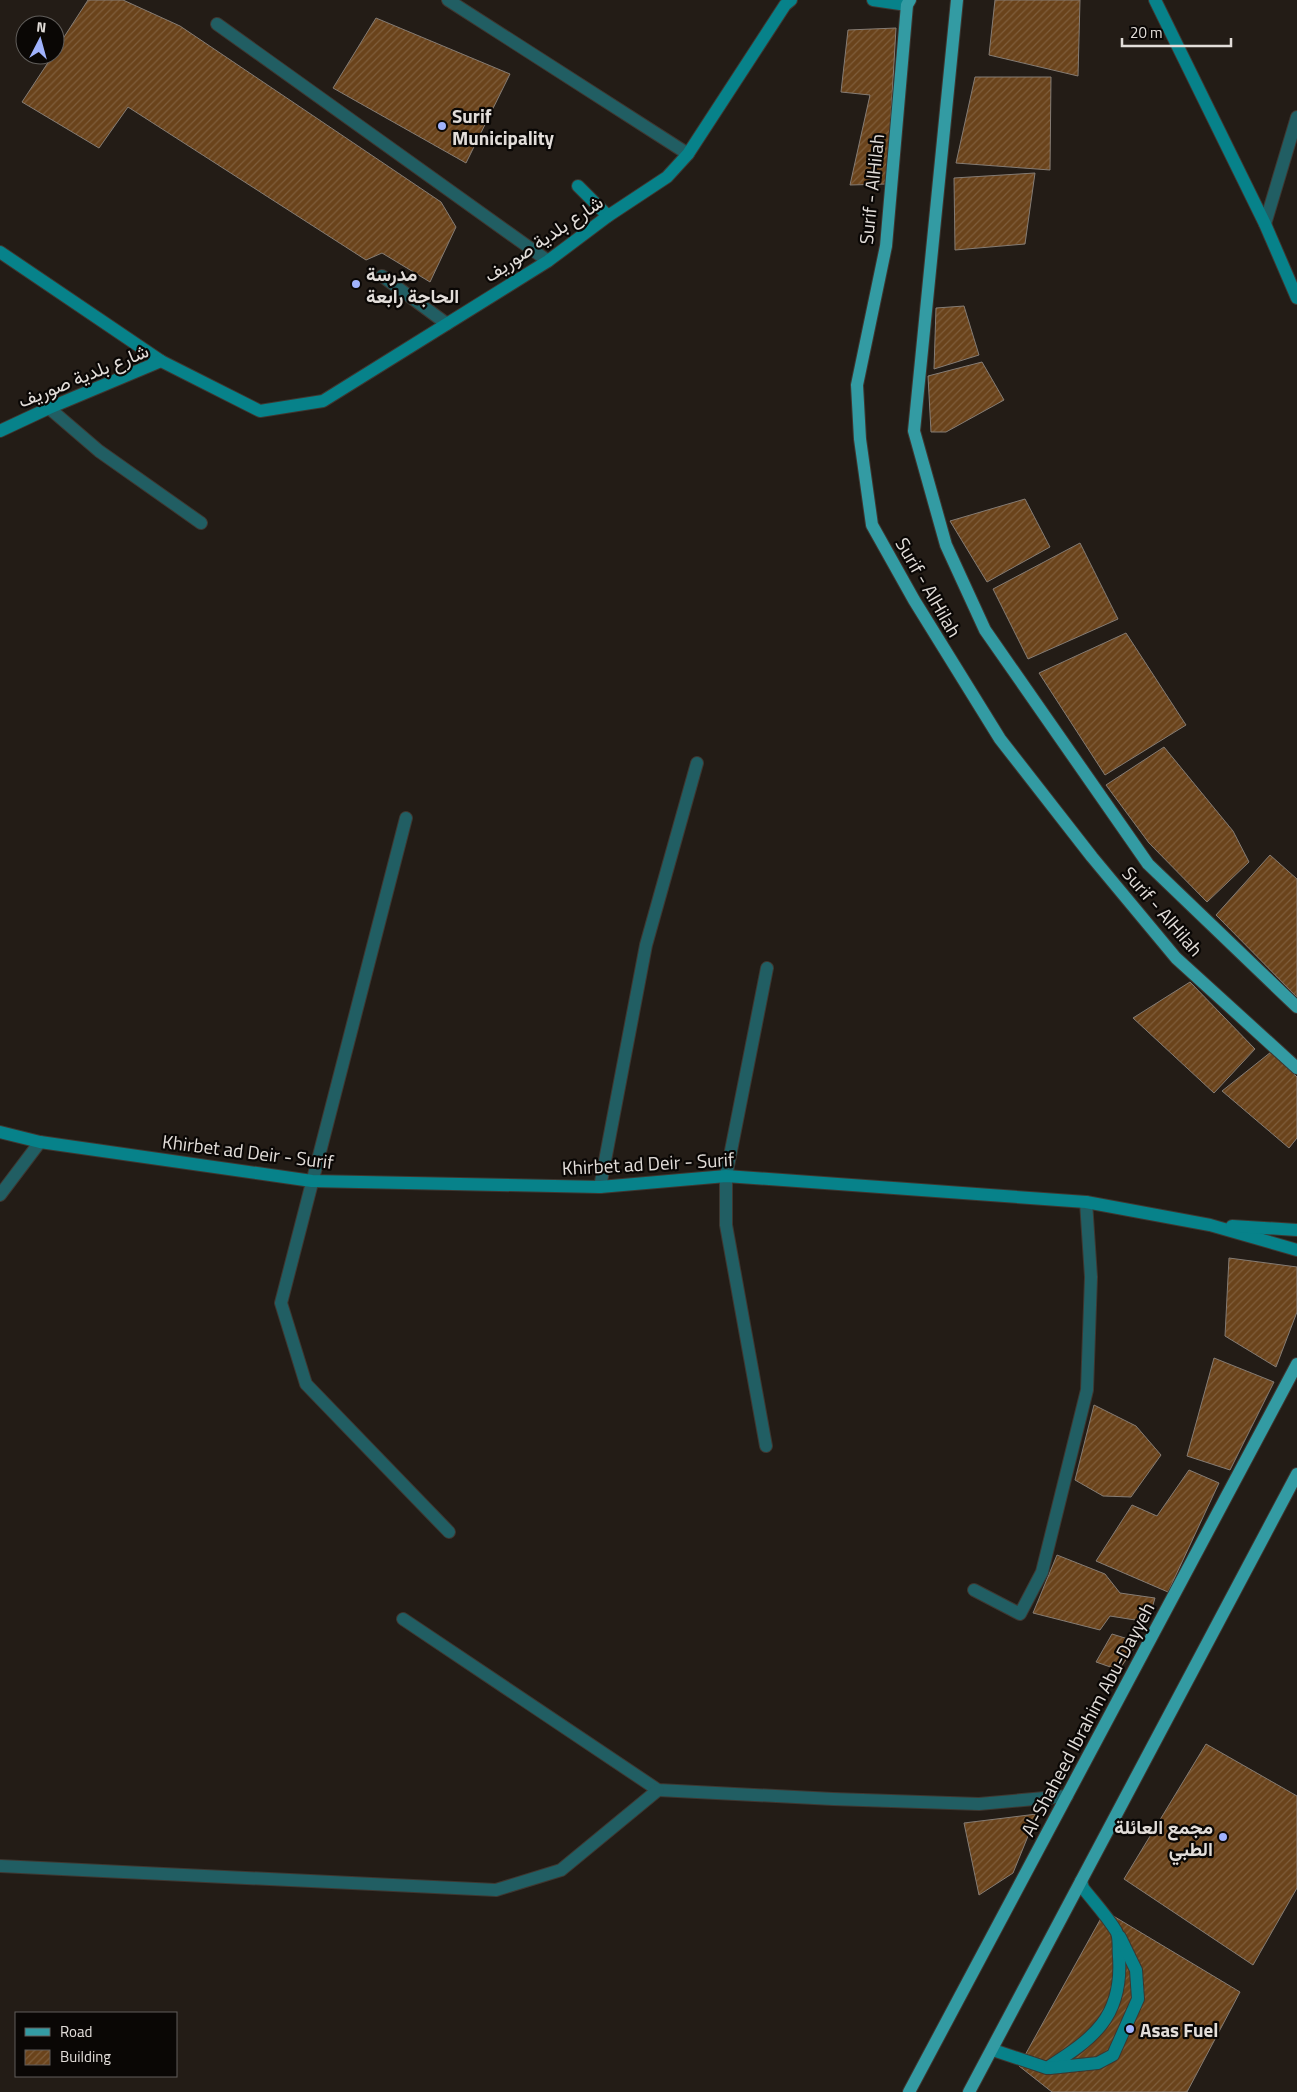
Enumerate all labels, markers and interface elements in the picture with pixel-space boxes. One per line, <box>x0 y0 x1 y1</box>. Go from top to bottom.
north arrow <box>15 15 65 65</box>
scale bar <box>1122 15 1231 47</box>
text: N <box>35 16 47 38</box>
text: 20 m <box>1130 21 1163 44</box>
place label: Surif Municipality <box>452 101 555 152</box>
marker: Surif Municipality <box>436 120 448 132</box>
street label: Surif - AlHilah <box>851 132 891 246</box>
street label: شارع بلدية صوريف <box>477 187 609 289</box>
place label: مدرسة الحاجة رابعة <box>366 259 459 310</box>
marker: مدرسة الحاجة رابعة <box>350 278 362 290</box>
street label: شارع بلدية صوريف <box>13 336 153 414</box>
street label: Surif - AlHilah <box>889 532 969 642</box>
street label: Surif - AlHilah <box>1116 860 1210 962</box>
street label: Khirbet ad Deir - Surif <box>161 1126 336 1176</box>
street label: Khirbet ad Deir - Surif <box>561 1144 736 1182</box>
street label: Al-Shaheed Ibrahim Abu-Dayyeh <box>1013 1597 1161 1841</box>
place label: مجمع العائلة الطبي <box>1114 1812 1213 1866</box>
marker: مجمع العائلة الطبي <box>1217 1831 1229 1843</box>
legend <box>15 2012 178 2077</box>
place label: Asas Fuel <box>1140 2015 1218 2044</box>
text: Road <box>60 2020 92 2043</box>
marker: Asas Fuel <box>1124 2023 1136 2035</box>
text: Building <box>60 2045 111 2068</box>

